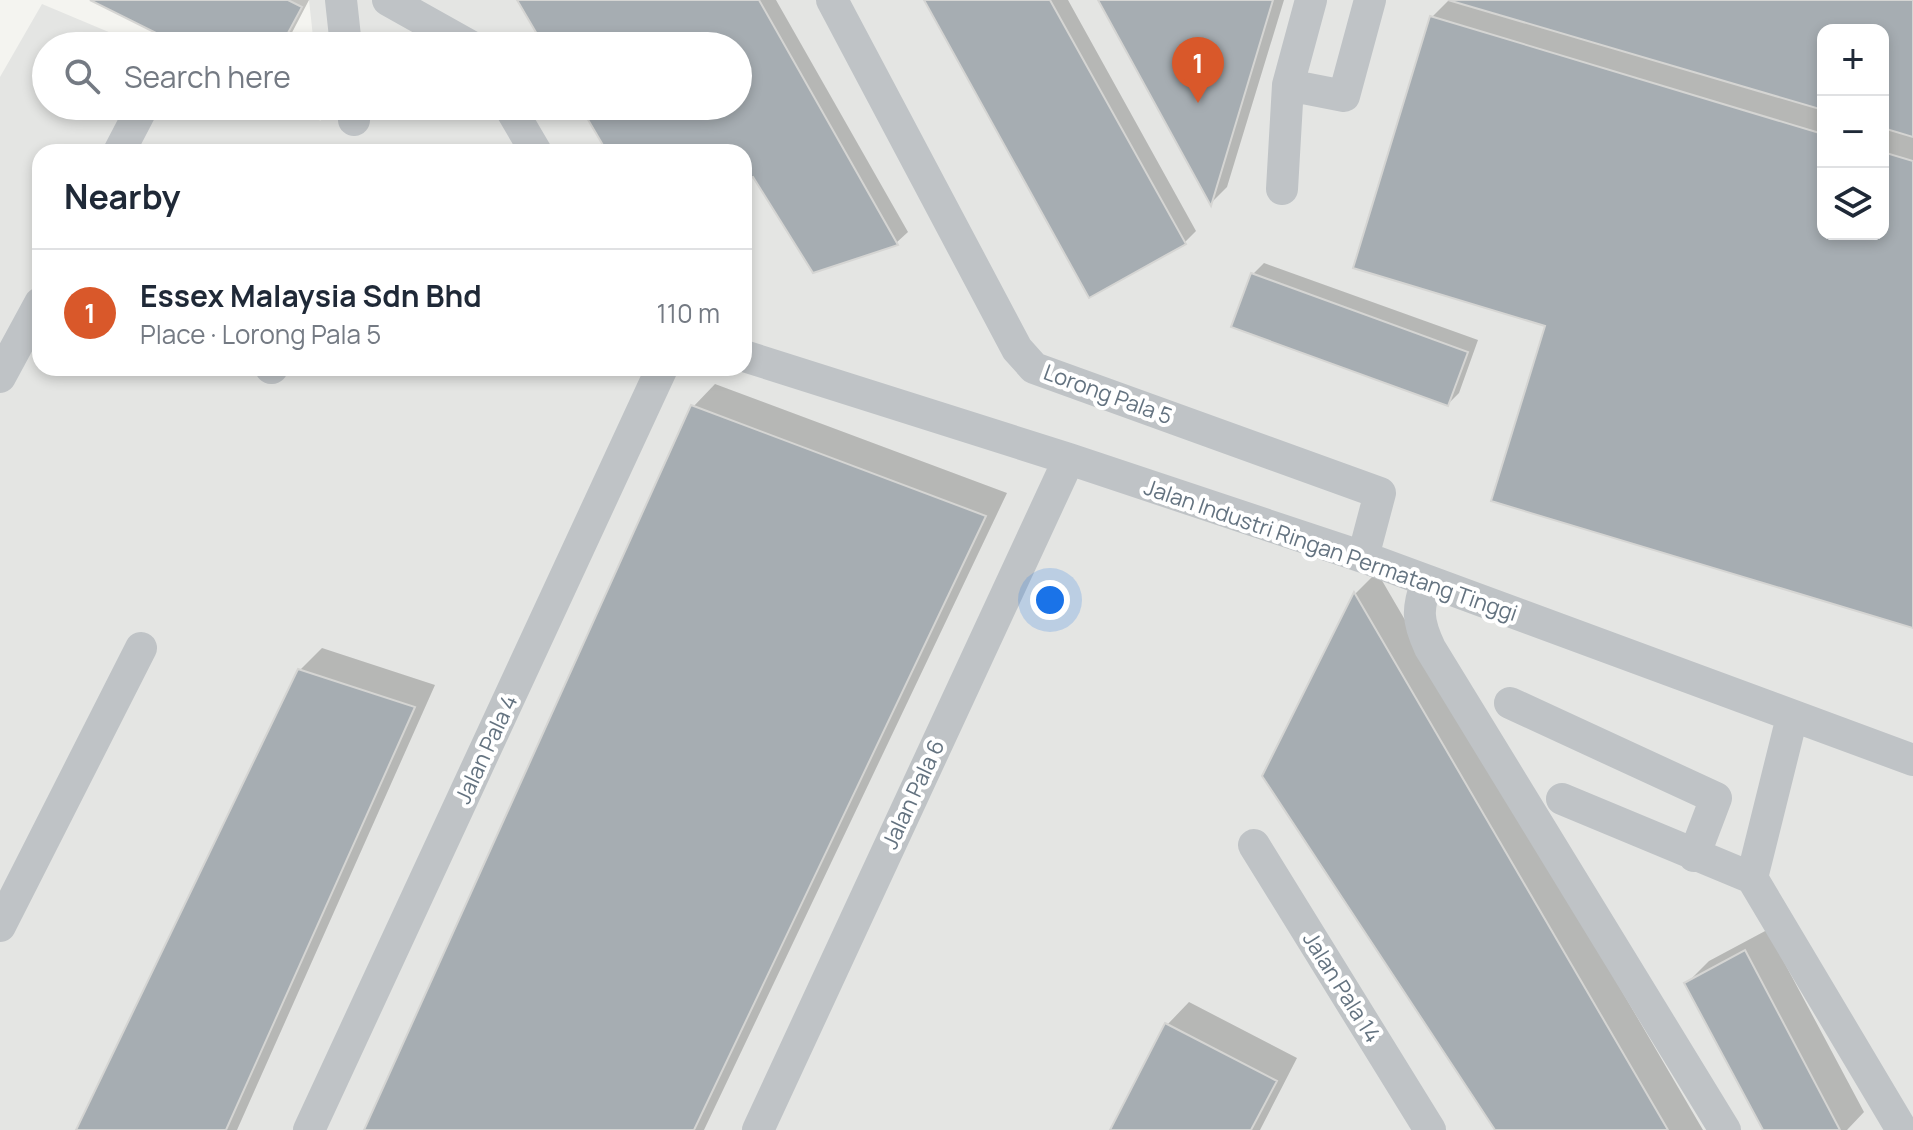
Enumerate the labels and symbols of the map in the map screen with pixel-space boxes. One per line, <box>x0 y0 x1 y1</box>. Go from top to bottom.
pin: 1 <box>1172 37 1224 103</box>
street label: Lorong Pala 5 <box>1039 357 1177 431</box>
street label: Jalan Industri Ringan Permatang Tinggi <box>1140 472 1522 628</box>
your location <box>1030 580 1070 620</box>
street label: Jalan Pala 4 <box>448 690 524 808</box>
street label: Jalan Pala 6 <box>875 734 951 854</box>
street label: Jalan Pala 14 <box>1296 926 1388 1048</box>

